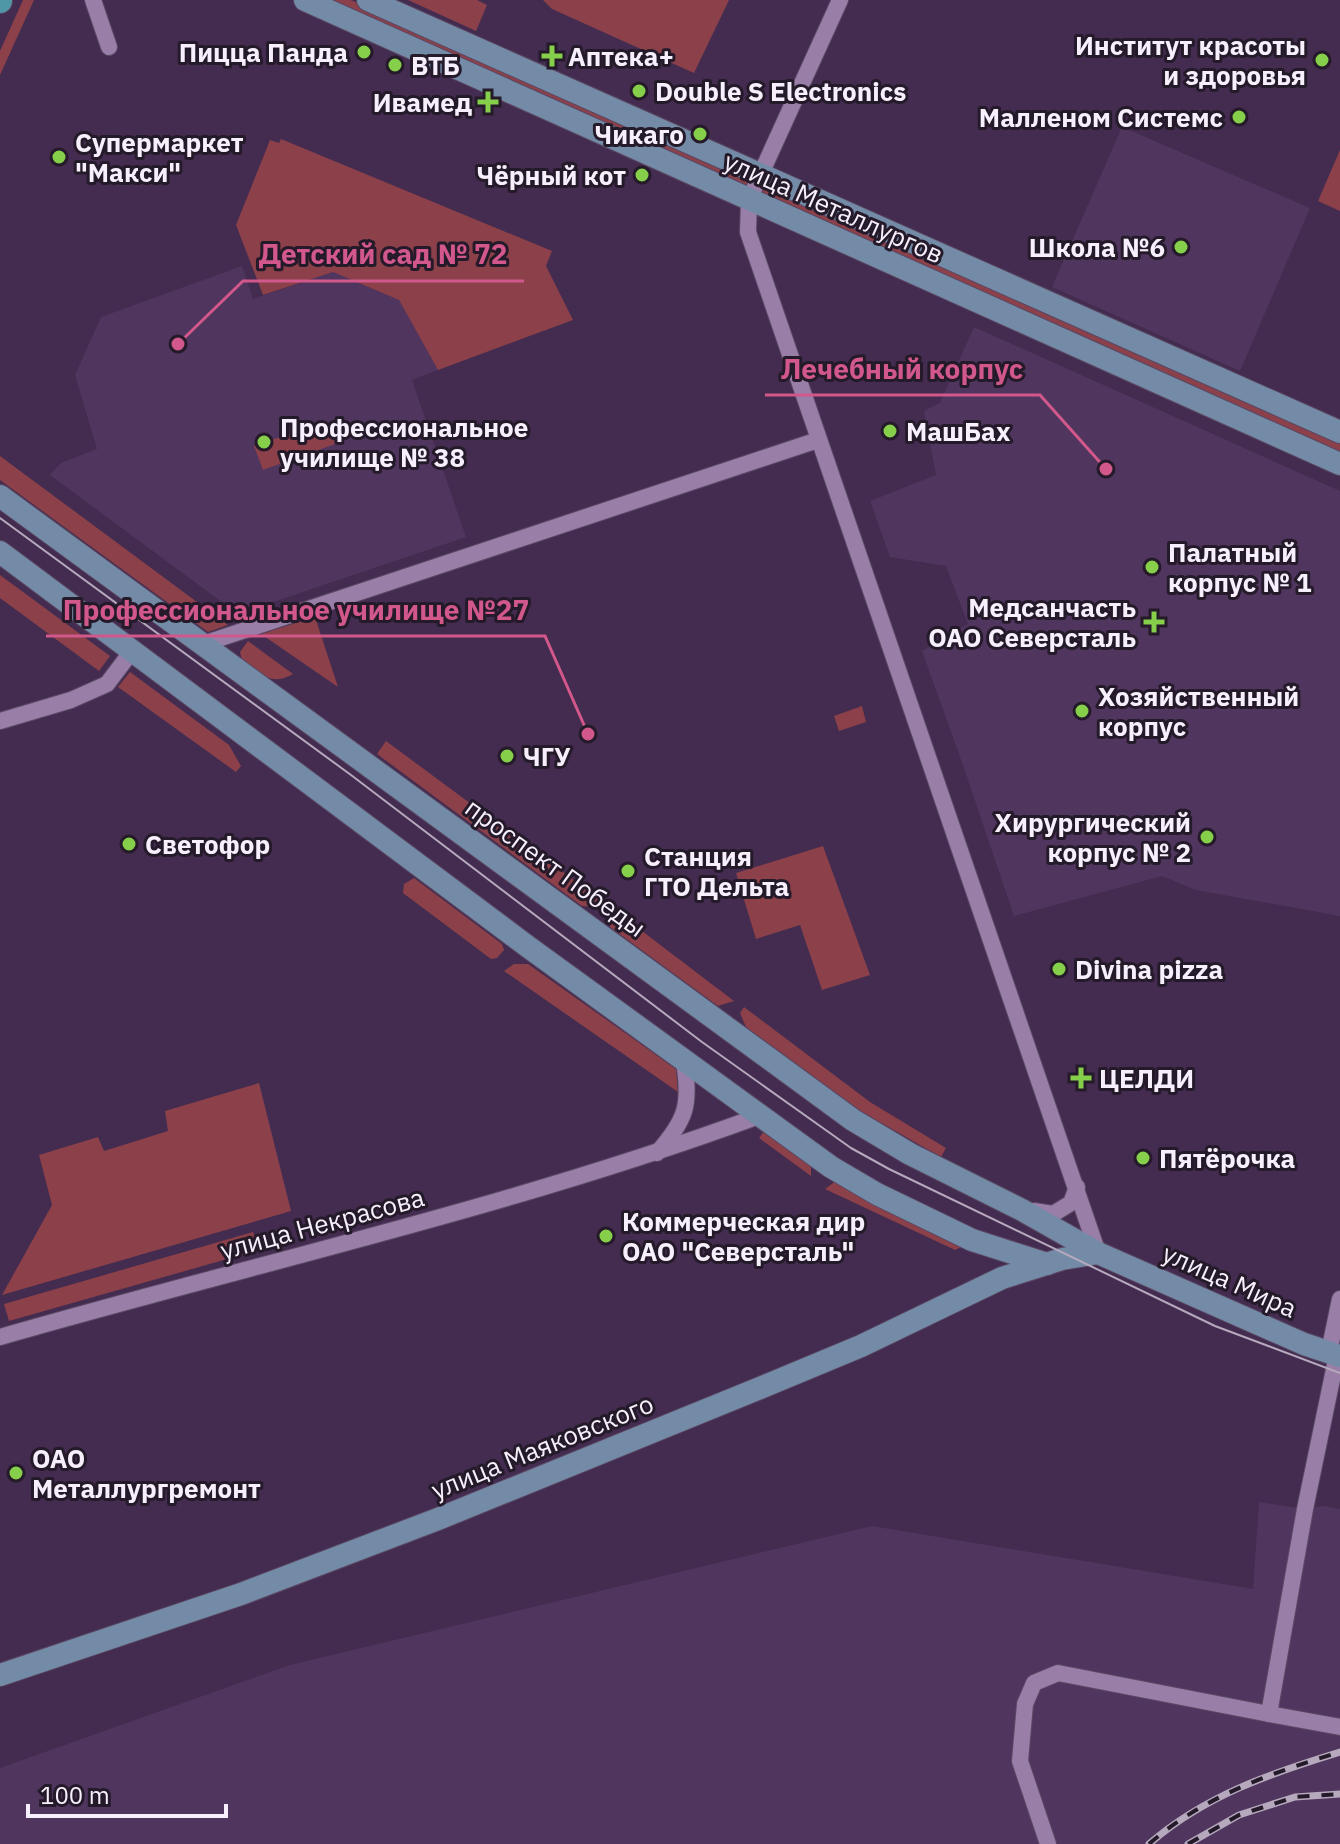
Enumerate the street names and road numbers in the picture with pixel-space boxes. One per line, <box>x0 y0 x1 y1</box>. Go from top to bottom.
street label: улица Металлургов <box>719 143 949 271</box>
street label: проспект Победы <box>459 790 653 944</box>
street label: улица Некрасова <box>216 1179 428 1267</box>
street label: улица Мира <box>1158 1235 1303 1325</box>
street label: улица Маяковского <box>426 1386 658 1506</box>

